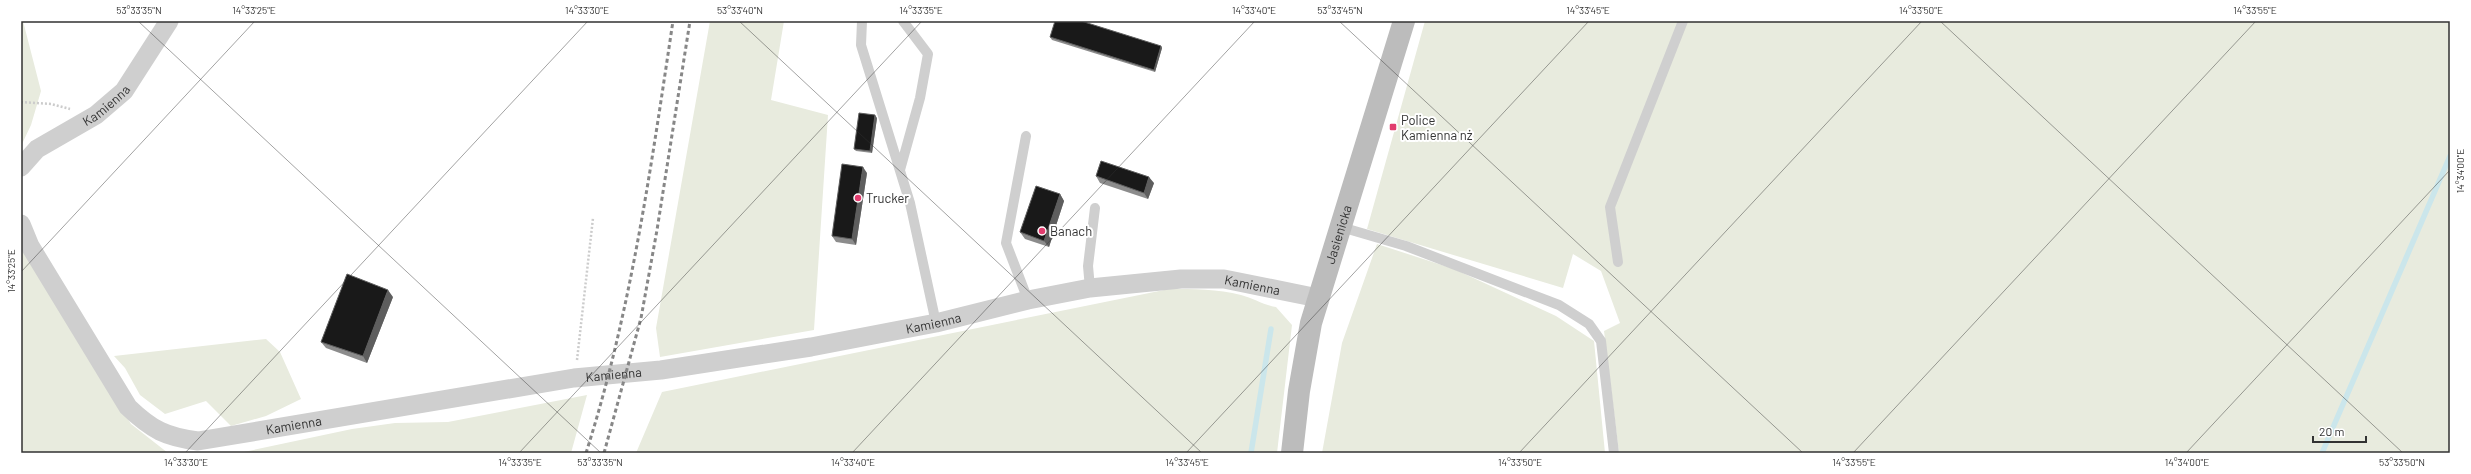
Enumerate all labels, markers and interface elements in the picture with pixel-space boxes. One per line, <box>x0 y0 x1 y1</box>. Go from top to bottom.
text: 53°33'35"N <box>116 4 162 16</box>
text: 14°33'25"E <box>232 4 276 16</box>
text: 14°33'30"E <box>565 4 609 16</box>
text: 53°33'40"N <box>717 4 763 16</box>
text: 14°33'35"E <box>899 4 943 16</box>
text: 14°33'40"E <box>1232 4 1276 16</box>
text: 53°33'45"N <box>1317 4 1363 16</box>
text: 14°33'45"E <box>1566 4 1610 16</box>
text: 14°33'50"E <box>1899 4 1943 16</box>
text: 14°33'55"E <box>2233 4 2277 16</box>
street label: Kamienna <box>80 82 133 129</box>
place label: Police Kamienna nż <box>1401 112 1473 143</box>
marker: Police Kamienna nż <box>1388 122 1398 132</box>
text: 14°34'00"E <box>2454 149 2466 193</box>
place label: Trucker <box>866 190 909 206</box>
marker: Trucker <box>853 193 863 203</box>
street label: Jasienicka <box>1322 203 1355 266</box>
place label: Banach <box>1050 223 1092 239</box>
marker: Banach <box>1037 226 1047 236</box>
text: 14°33'25"E <box>5 249 17 293</box>
street label: Kamienna <box>1223 271 1282 298</box>
street label: Kamienna <box>904 309 963 337</box>
street label: Kamienna <box>585 364 642 385</box>
street label: Kamienna <box>265 412 323 438</box>
scale bar <box>2313 418 2366 444</box>
text: 20 m <box>2319 424 2345 438</box>
text: 14°33'30"E <box>164 456 208 468</box>
text: 14°33'35"E <box>498 456 542 468</box>
text: 53°33'35"N <box>577 456 623 468</box>
text: 14°33'40"E <box>831 456 875 468</box>
text: 14°33'45"E <box>1165 456 1209 468</box>
text: 14°33'50"E <box>1498 456 1542 468</box>
text: 14°33'55"E <box>1832 456 1876 468</box>
text: 14°34'00"E <box>2165 456 2209 468</box>
text: 53°33'50"N <box>2379 456 2425 468</box>

